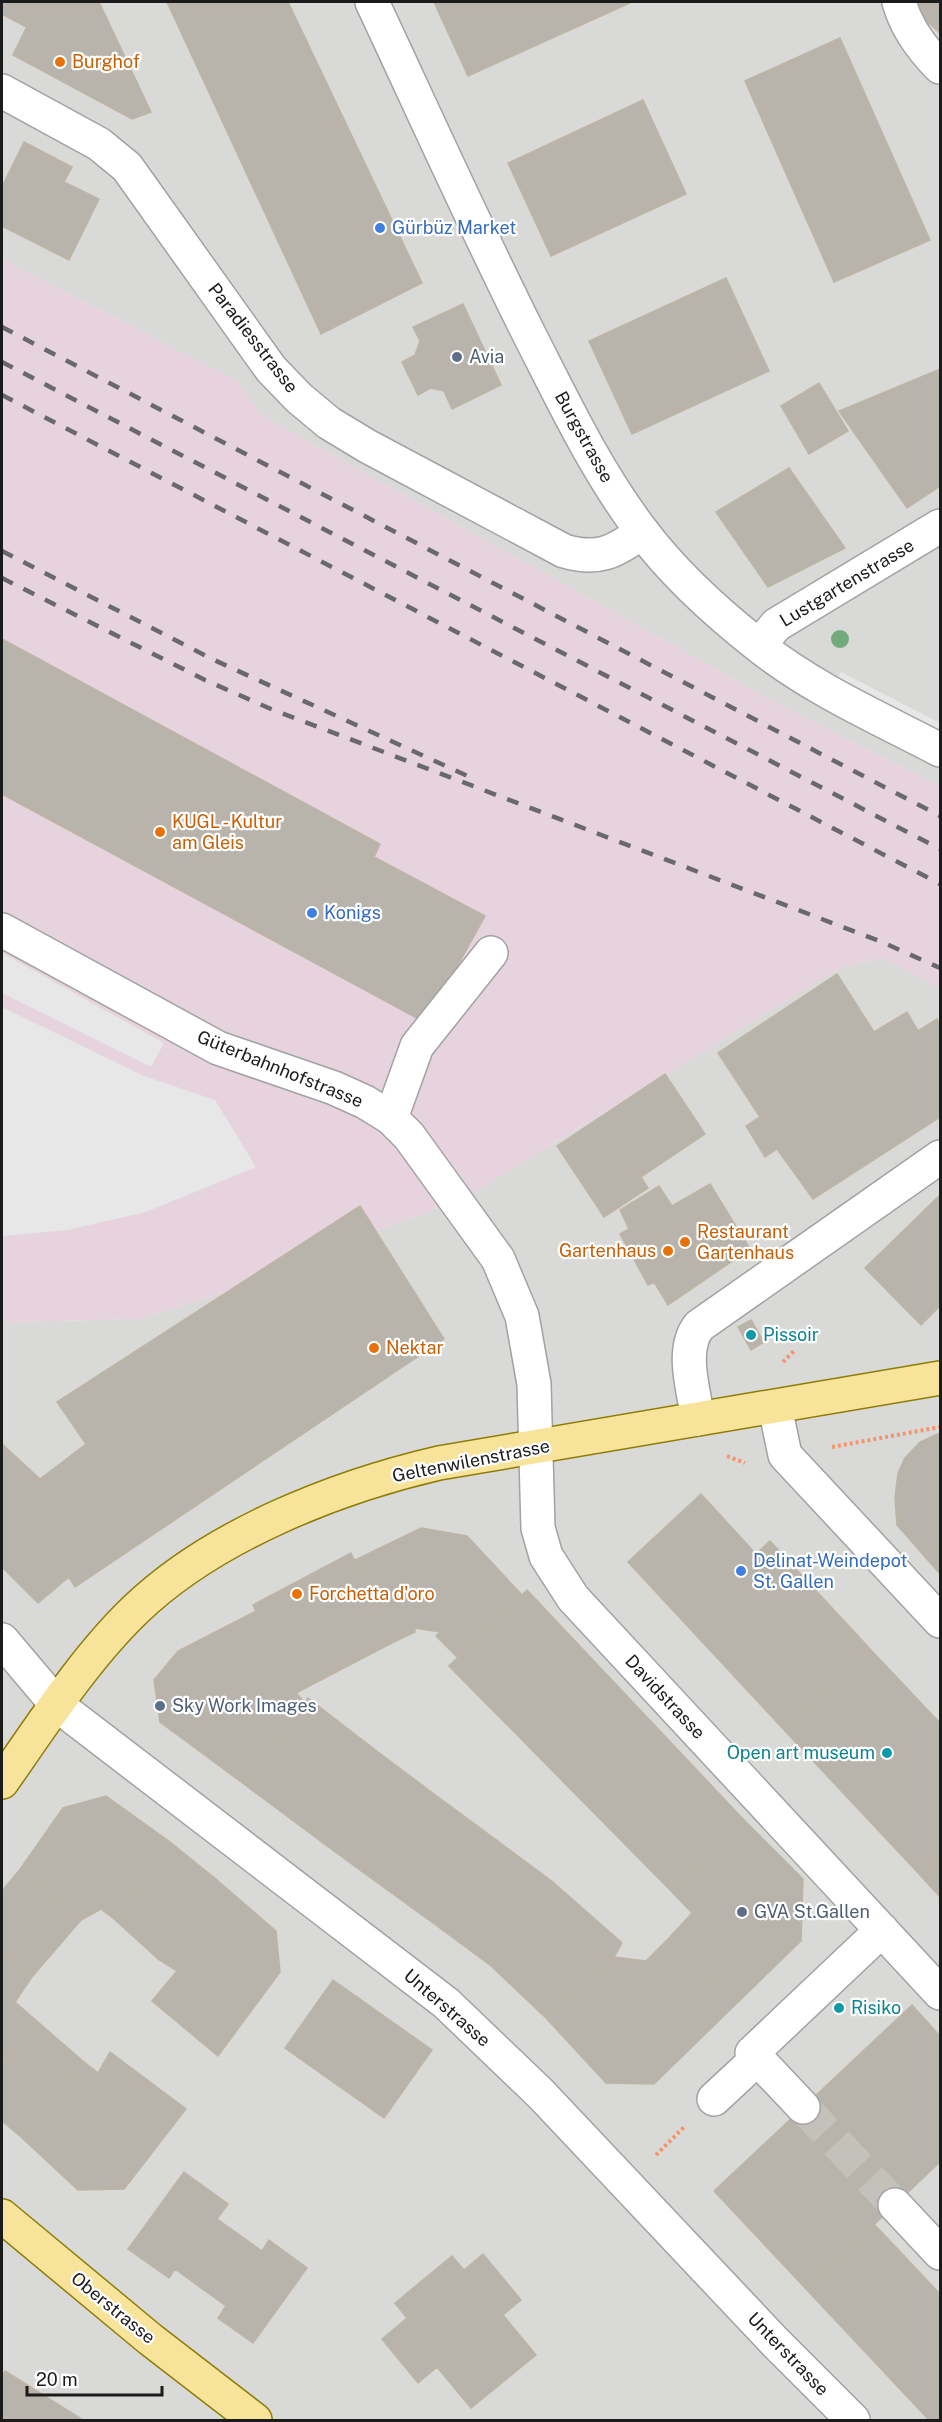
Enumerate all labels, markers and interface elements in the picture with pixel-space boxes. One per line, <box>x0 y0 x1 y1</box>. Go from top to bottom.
place label: Burghof <box>72 51 140 72</box>
marker: Burghof <box>53 55 67 69</box>
place label: Gürbüz Market <box>392 217 516 238</box>
marker: Gürbüz Market <box>373 221 387 235</box>
street label: Paradiesstrasse <box>204 279 303 397</box>
place label: Avia <box>469 346 504 367</box>
marker: Avia <box>450 350 464 364</box>
street label: Burgstrasse <box>551 387 618 486</box>
street label: Lustgartenstrasse <box>776 534 918 631</box>
place label: KUGL - Kultur am Gleis <box>172 811 282 853</box>
marker: KUGL - Kultur am Gleis <box>153 825 167 839</box>
place label: Konigs <box>324 902 381 923</box>
marker: Konigs <box>305 906 319 920</box>
street label: Güterbahnhofstrasse <box>194 1026 366 1111</box>
place label: Restaurant Gartenhaus <box>697 1221 794 1263</box>
marker: Restaurant Gartenhaus <box>678 1235 692 1249</box>
place label: Gartenhaus <box>559 1240 656 1261</box>
marker: Gartenhaus <box>661 1244 675 1258</box>
place label: Pissoir <box>763 1324 819 1345</box>
marker: Pissoir <box>744 1328 758 1342</box>
place label: Nektar <box>386 1337 443 1358</box>
marker: Nektar <box>367 1341 381 1355</box>
street label: Geltenwilenstrasse <box>390 1435 552 1486</box>
place label: Delinat-Weindepot St. Gallen <box>753 1550 907 1592</box>
marker: Delinat-Weindepot St. Gallen <box>734 1564 748 1578</box>
place label: Forchetta d'oro <box>309 1583 435 1604</box>
marker: Forchetta d'oro <box>290 1587 304 1601</box>
street label: Davidstrasse <box>621 1650 710 1743</box>
place label: Sky Work Images <box>172 1695 317 1716</box>
marker: Sky Work Images <box>153 1699 167 1713</box>
place label: Open art museum <box>727 1742 875 1763</box>
marker: Open art museum <box>880 1746 894 1760</box>
place label: GVA St.Gallen <box>754 1901 870 1922</box>
marker: GVA St.Gallen <box>735 1905 749 1919</box>
street label: Unterstrasse <box>400 1964 495 2051</box>
place label: Risiko <box>851 1997 901 2018</box>
marker: Risiko <box>832 2001 846 2015</box>
street label: Oberstrasse <box>67 2267 160 2348</box>
street label: Unterstrasse <box>744 2308 833 2400</box>
scale bar <box>27 2359 162 2397</box>
text: 20 m <box>36 2369 78 2390</box>

